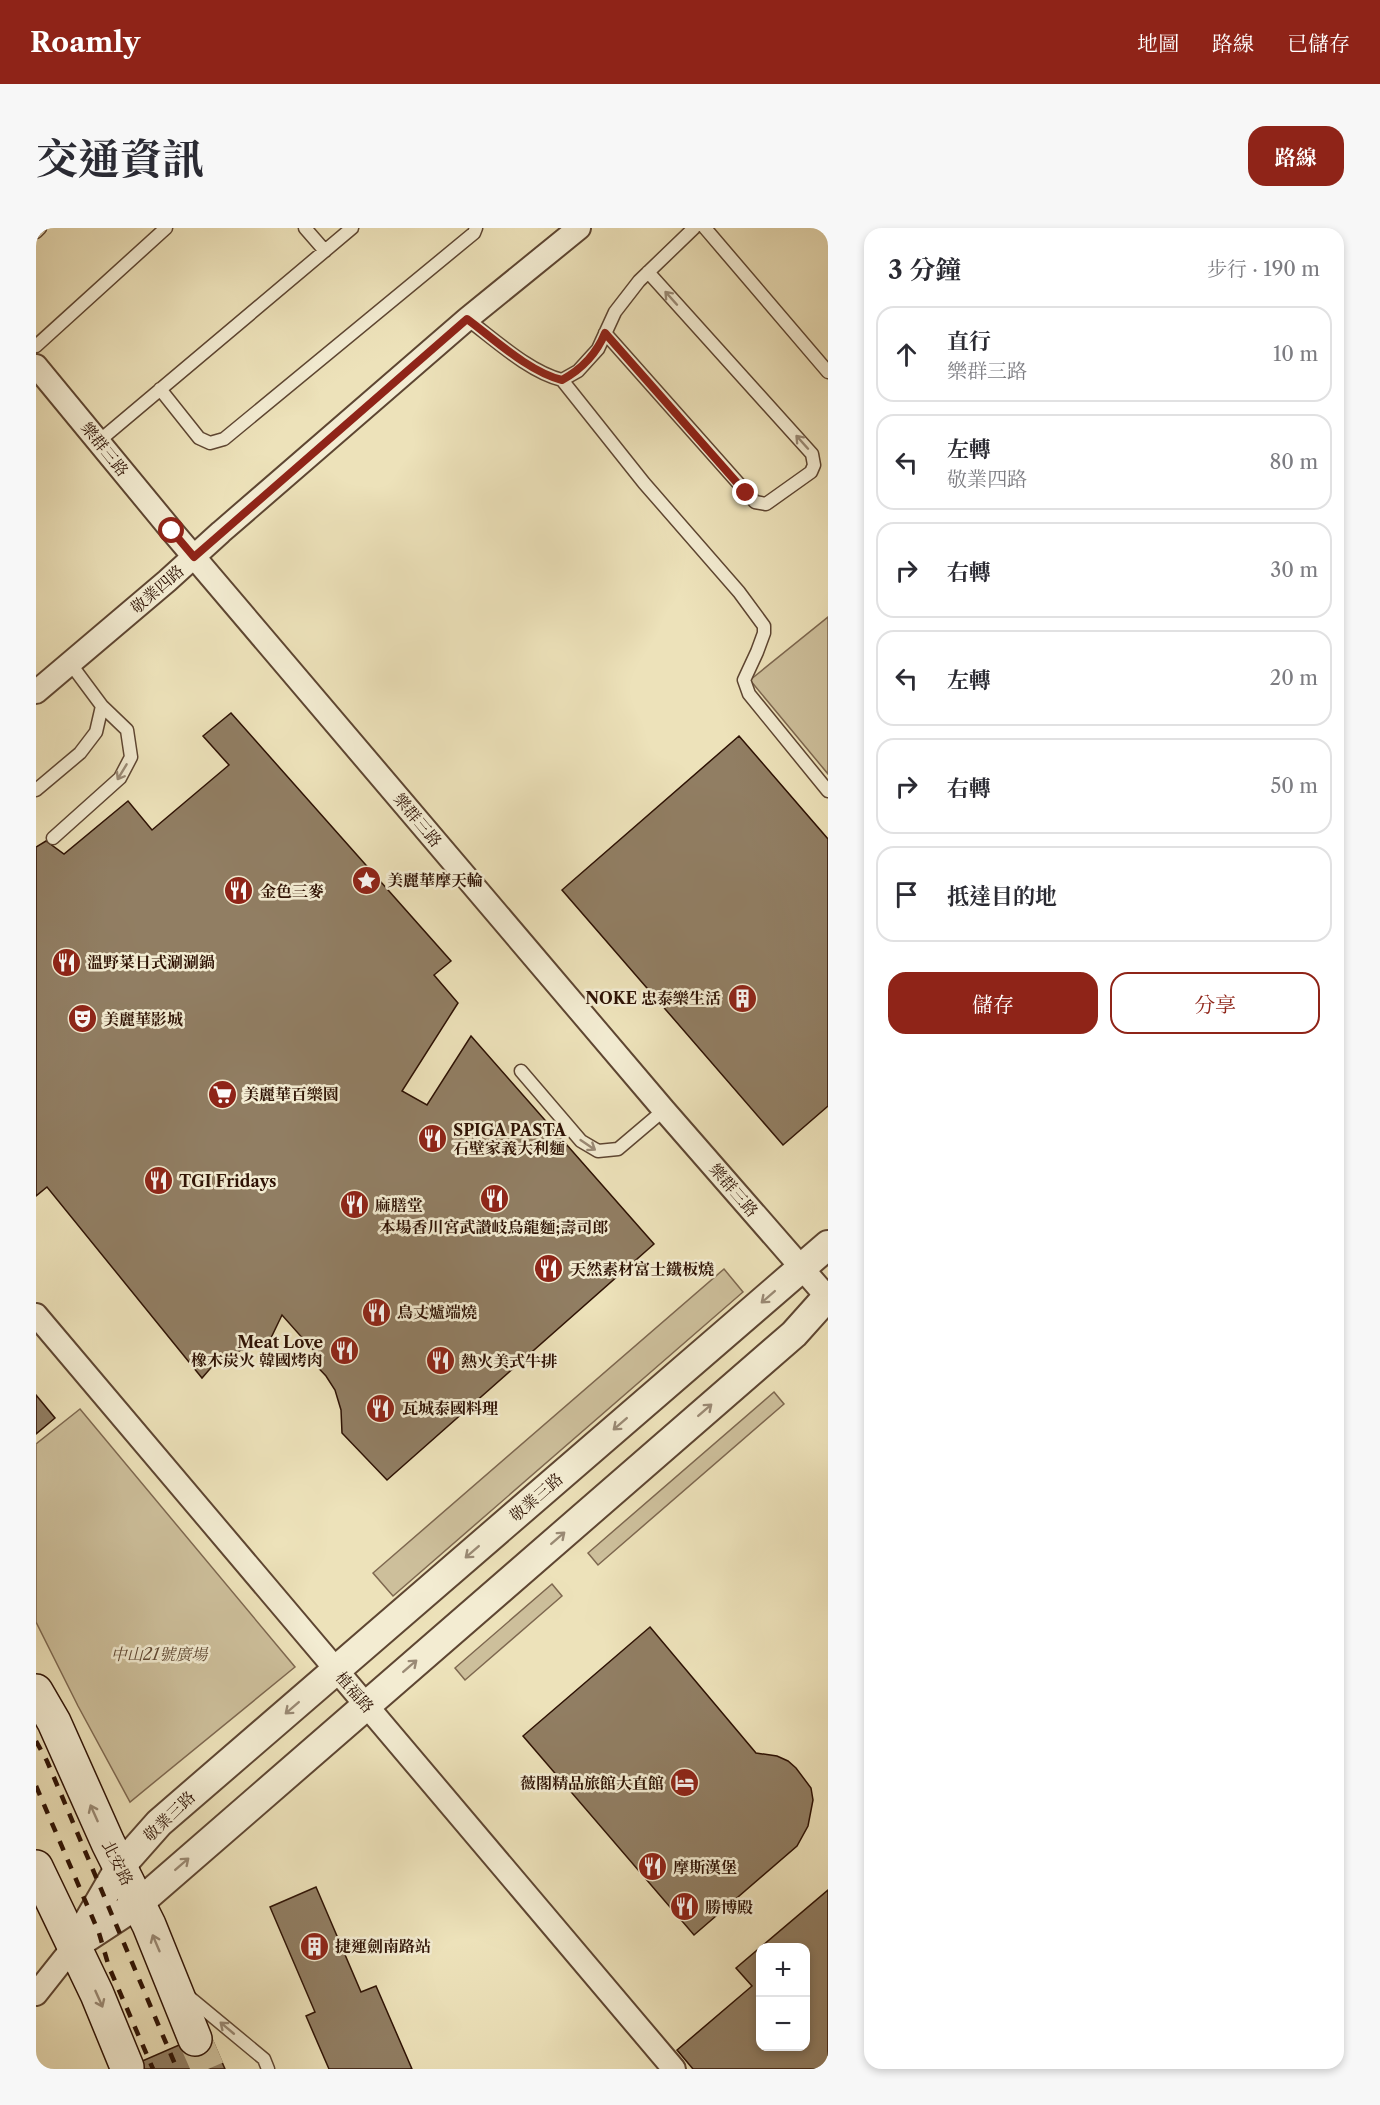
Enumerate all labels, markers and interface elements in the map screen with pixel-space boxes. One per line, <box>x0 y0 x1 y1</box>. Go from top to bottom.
text: Roamly <box>30 25 140 59</box>
text: 地圖 <box>1137 31 1179 56</box>
text: 路線 <box>1212 31 1254 56</box>
text: 已儲存 <box>1287 31 1350 56</box>
button: 路線 <box>1248 126 1344 186</box>
text: 交通資訊 <box>36 133 204 185</box>
text: 3 分鐘 <box>888 254 961 286</box>
text: 步行 · 190 m <box>1207 257 1320 281</box>
one-way arrow <box>664 291 678 306</box>
text: 直行 <box>947 328 991 355</box>
icon: ahead <box>890 338 923 371</box>
text: 10 m <box>1273 342 1318 366</box>
text: 樂群三路 <box>947 359 1027 383</box>
street label: 樂群三路 <box>77 418 133 480</box>
one-way arrow <box>795 435 809 450</box>
text: 左轉 <box>947 436 991 463</box>
icon: left <box>890 446 923 479</box>
text: 80 m <box>1270 450 1318 474</box>
text: 敬業四路 <box>947 467 1027 491</box>
route end <box>732 479 758 505</box>
route start <box>158 517 184 543</box>
icon: right <box>890 554 923 587</box>
text: 30 m <box>1270 558 1318 582</box>
text: 右轉 <box>947 559 991 586</box>
street label: 敬業四路 <box>126 560 188 618</box>
icon: left <box>890 662 923 695</box>
text: 20 m <box>1270 666 1318 690</box>
text: 左轉 <box>947 667 991 694</box>
one-way arrow <box>116 763 128 780</box>
icon: right <box>890 770 923 803</box>
text: 50 m <box>1271 774 1318 798</box>
text: 右轉 <box>947 775 991 802</box>
street label: 樂群三路 <box>390 789 446 851</box>
place icon: 美麗華摩天輪 <box>350 864 382 896</box>
place label: 美麗華摩天輪 <box>387 870 483 890</box>
restaurant icon: 金色三麥 <box>223 875 255 907</box>
icon: arrive <box>890 878 923 911</box>
place label: 金色三麥 <box>260 881 324 901</box>
text: 抵達目的地 <box>947 883 1057 910</box>
restaurant icon: 溫野菜日式涮涮鍋 <box>50 946 82 978</box>
place label: 溫野菜日式涮涮鍋 <box>87 952 215 972</box>
button: 儲存 <box>888 972 1098 1034</box>
button: 分享 <box>1110 972 1320 1034</box>
building icon: NOKE 忠泰樂生活 <box>726 982 758 1014</box>
place label: NOKE 忠泰樂生活 <box>585 988 721 1008</box>
theatre icon: 美麗華影城 <box>66 1003 98 1035</box>
place label: 美麗華影城 <box>103 1009 183 1029</box>
supermarket icon: 美麗華百樂園 <box>206 1078 238 1110</box>
place label: 美麗華百樂園 <box>243 1084 339 1104</box>
place label: SPIGA PASTA 石壁家義大利麵 <box>453 1120 567 1158</box>
restaurant icon: SPIGA PASTA 石壁家義大利麵 <box>416 1123 448 1155</box>
one-way arrow <box>580 1139 596 1151</box>
street label: 樂群三路 <box>705 1159 763 1221</box>
restaurant icon: TGI Fridays <box>142 1165 174 1197</box>
place label: TGI Fridays <box>179 1171 276 1191</box>
restaurant icon: 本場香川宮武讃岐烏龍麵;壽司郎 <box>478 1183 510 1215</box>
restaurant icon: 麻膳堂 <box>338 1189 370 1221</box>
place label: 麻膳堂 <box>375 1195 423 1215</box>
place label: 本場香川宮武讃岐烏龍麵;壽司郎 <box>380 1217 608 1237</box>
restaurant icon: 天然素材富士鐵板燒 <box>533 1253 565 1285</box>
place label: 天然素材富士鐵板燒 <box>570 1259 714 1279</box>
one-way arrow <box>761 1290 776 1304</box>
restaurant icon: 鳥丈爐端燒 <box>360 1296 392 1328</box>
place label: 鳥丈爐端燒 <box>397 1302 477 1322</box>
place label: Meat Love 橡木炭火 韓國烤肉 <box>191 1332 323 1370</box>
restaurant icon: Meat Love 橡木炭火 韓國烤肉 <box>328 1335 360 1367</box>
restaurant icon: 熱火美式牛排 <box>424 1345 456 1377</box>
place label: 熱火美式牛排 <box>461 1351 557 1371</box>
restaurant icon: 瓦城泰國料理 <box>365 1392 397 1424</box>
place label: 瓦城泰國料理 <box>402 1398 498 1418</box>
one-way arrow <box>697 1404 713 1417</box>
one-way arrow <box>612 1418 628 1431</box>
street label: 敬業三路 <box>505 1468 567 1526</box>
one-way arrow <box>550 1531 565 1545</box>
one-way arrow <box>465 1545 480 1559</box>
park label: 中山21號廣場 <box>111 1644 209 1664</box>
one-way arrow <box>402 1659 418 1672</box>
street label: 植福路 <box>332 1667 378 1717</box>
one-way arrow <box>284 1700 300 1714</box>
hotel icon: 薇閣精品旅館大直館 <box>669 1767 701 1799</box>
place label: 薇閣精品旅館大直館 <box>520 1773 664 1793</box>
street label: 敬業三路 <box>139 1787 199 1845</box>
one-way arrow <box>88 1804 100 1822</box>
street label: 北安路 <box>98 1837 138 1889</box>
restaurant icon: 摩斯漢堡 <box>636 1851 668 1883</box>
one-way arrow <box>174 1857 189 1871</box>
place label: 摩斯漢堡 <box>673 1857 737 1877</box>
restaurant icon: 勝博殿 <box>668 1891 700 1923</box>
place label: 勝博殿 <box>705 1897 753 1917</box>
building icon: 捷運劍南路站 <box>298 1930 330 1962</box>
one-way arrow <box>150 1935 162 1953</box>
place label: 捷運劍南路站 <box>335 1936 431 1956</box>
map controls <box>756 1943 810 2051</box>
button: + <box>756 1943 810 1997</box>
one-way arrow <box>93 1989 105 2007</box>
button: − <box>756 1997 810 2051</box>
one-way arrow <box>220 2022 236 2035</box>

